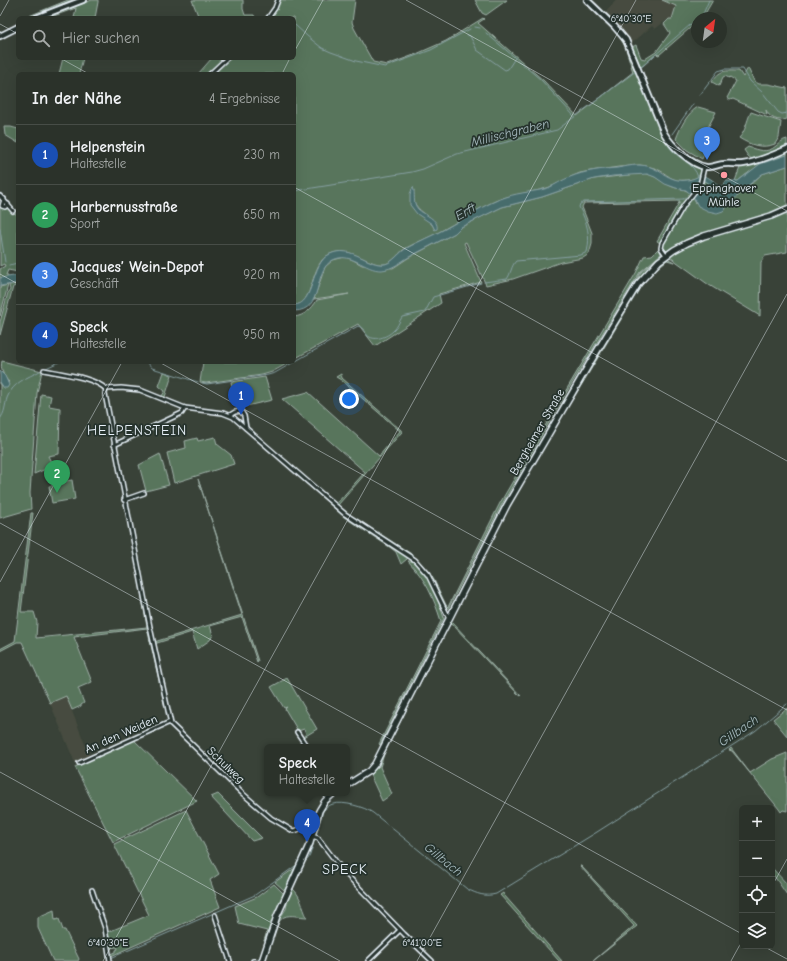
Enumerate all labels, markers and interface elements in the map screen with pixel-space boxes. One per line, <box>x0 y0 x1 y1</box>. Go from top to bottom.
north arrow <box>691 12 727 48</box>
text: 6°40'30"E <box>611 13 651 25</box>
search box <box>16 16 296 60</box>
icon: search <box>30 27 52 49</box>
text: Hier suchen <box>62 29 140 47</box>
text: In der Nähe <box>32 89 121 108</box>
text: 4 Ergebnisse <box>209 91 280 106</box>
water label: Millischgraben <box>468 116 551 150</box>
pin: 3 <box>694 127 720 160</box>
text: Helpenstein <box>70 138 145 156</box>
text: 1 <box>42 147 48 162</box>
text: 230 m <box>244 147 280 162</box>
text: Haltestelle <box>70 156 126 171</box>
marker: Eppinghover Mühle <box>719 170 729 180</box>
place label: Eppinghover Mühle <box>692 181 756 209</box>
text: Harbernusstraße <box>70 198 178 216</box>
water label: Erft <box>452 199 479 223</box>
text: 2 <box>42 207 48 222</box>
text: 650 m <box>243 207 280 222</box>
text: Sport <box>70 216 100 231</box>
text: Jacques’ Wein-Depot <box>70 258 204 276</box>
text: 3 <box>42 267 48 282</box>
text: 920 m <box>243 267 280 282</box>
text: Geschäft <box>70 276 118 291</box>
text: Speck <box>70 318 108 336</box>
text: 4 <box>42 327 48 342</box>
text: 950 m <box>243 327 280 342</box>
text: Haltestelle <box>70 336 126 351</box>
pin: 1 <box>228 382 254 415</box>
street label: Bergheimer Straße <box>507 386 567 478</box>
your location <box>339 389 359 409</box>
district label: HELPENSTEIN <box>87 422 187 439</box>
pin: 2 <box>44 460 70 493</box>
street label: An den Weiden <box>83 712 159 756</box>
water label: Gillbach <box>715 712 761 749</box>
street label: Schulweg <box>204 744 248 786</box>
popup <box>264 744 350 796</box>
text: Speck <box>279 754 317 772</box>
text: Haltestelle <box>279 772 335 787</box>
map controls <box>739 805 775 949</box>
button: + <box>739 805 775 841</box>
pin: 4 <box>294 809 320 842</box>
water label: Gillbach <box>422 839 466 879</box>
button: − <box>739 841 775 877</box>
district label: SPECK <box>322 861 368 878</box>
button: locate <box>739 877 775 913</box>
button: layers <box>739 913 775 949</box>
text: 6°40'30"E <box>88 937 128 949</box>
text: 6°41'00"E <box>402 937 442 949</box>

